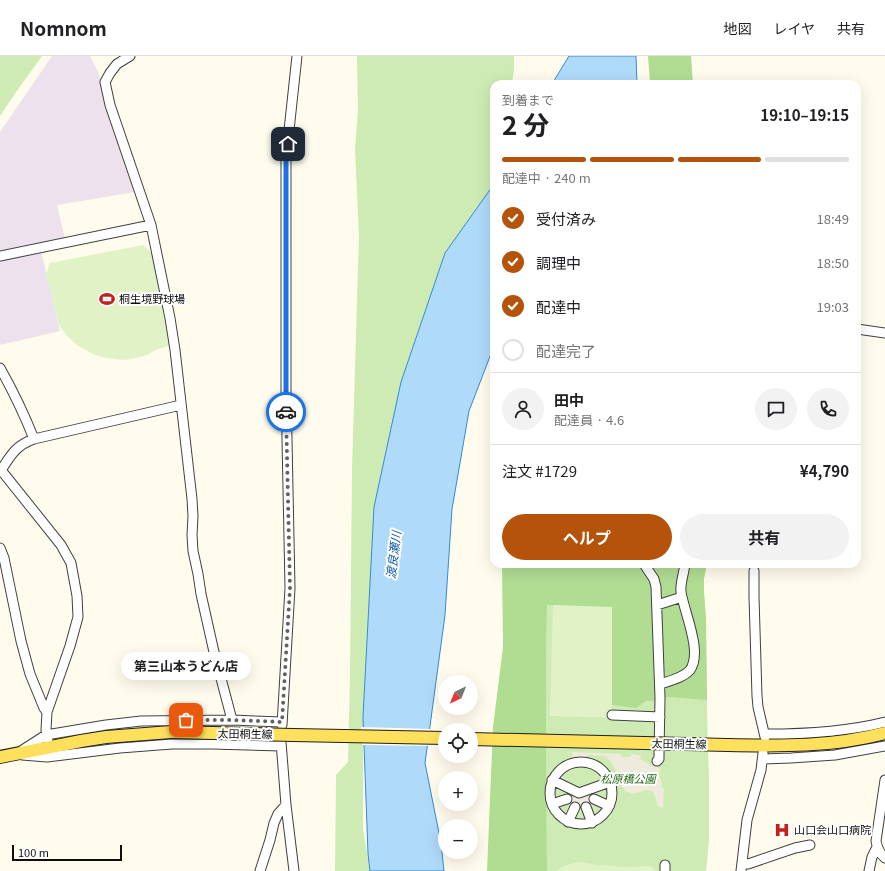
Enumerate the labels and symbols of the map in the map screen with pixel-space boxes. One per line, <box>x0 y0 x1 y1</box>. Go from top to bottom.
pin <box>271 127 305 161</box>
sports icon: 桐生境野球場 <box>98 290 116 308</box>
place label: 桐生境野球場 <box>119 290 185 306</box>
courier <box>266 392 306 432</box>
water label: 渡良瀬川 <box>381 528 404 580</box>
callout: 第三山本うどん店 <box>121 652 251 680</box>
north arrow <box>438 675 478 715</box>
pin <box>169 703 203 737</box>
street label: 太田桐生線 <box>217 725 273 741</box>
street label: 太田桐生線 <box>651 735 707 751</box>
park label: 松原橋公園 <box>601 770 657 786</box>
hospital icon: 山口会山口病院 <box>773 821 791 839</box>
place label: 山口会山口病院 <box>794 821 871 837</box>
scale bar <box>12 843 122 862</box>

